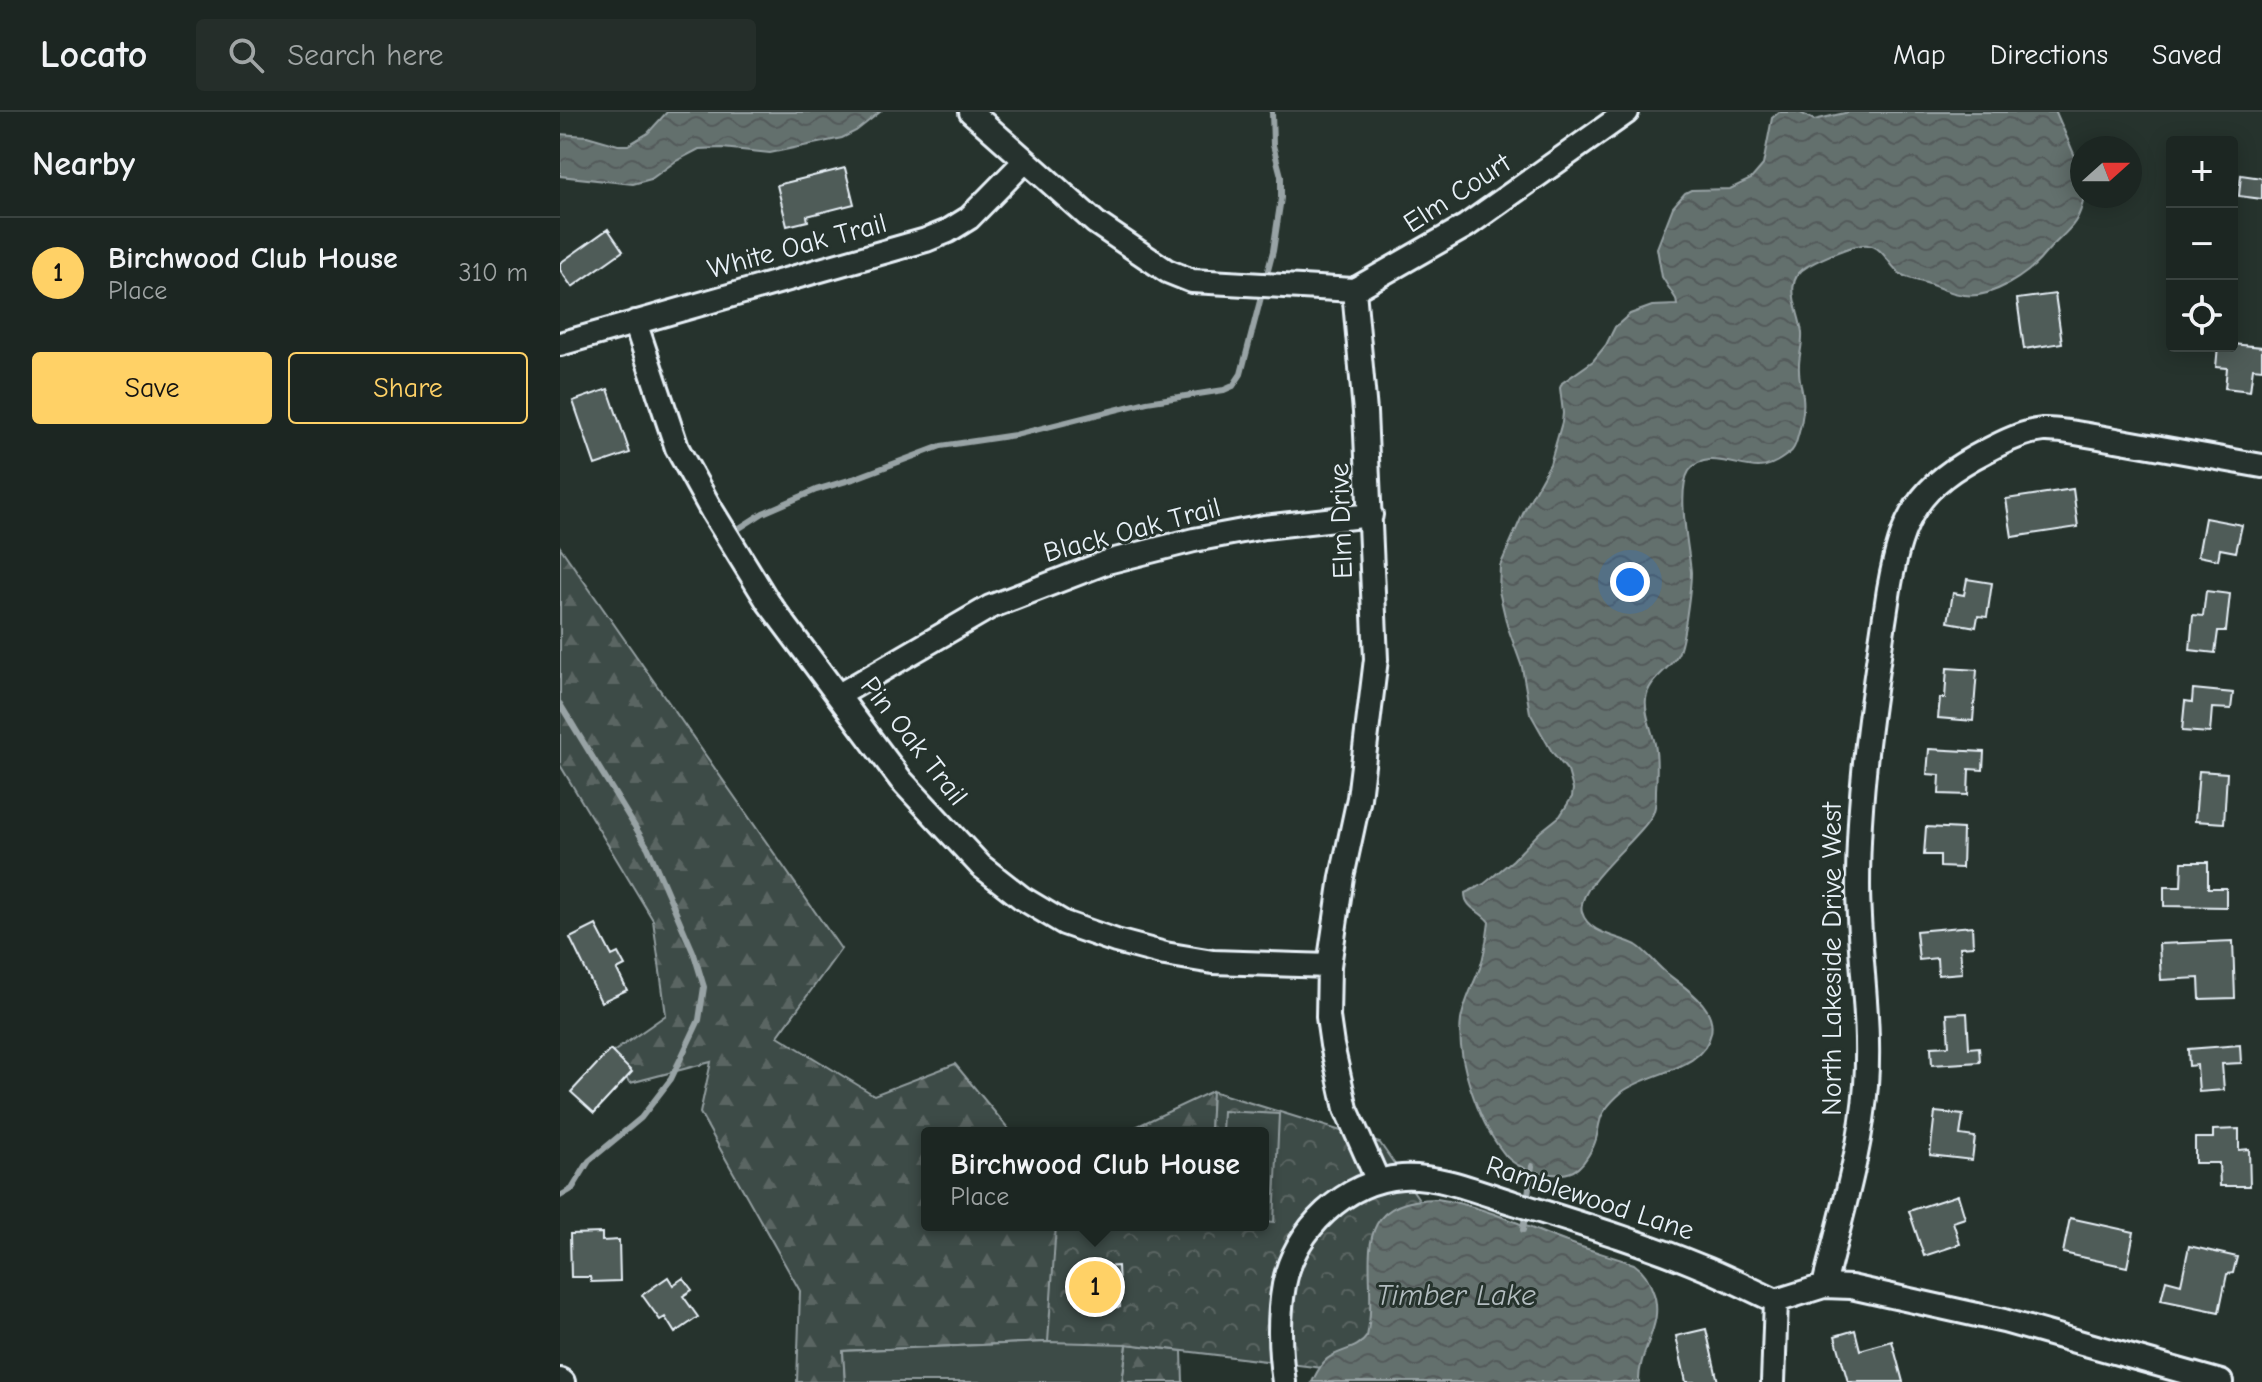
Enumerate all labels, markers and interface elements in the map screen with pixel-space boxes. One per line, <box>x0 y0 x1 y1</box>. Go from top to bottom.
search box <box>196 19 756 91</box>
text: Locato <box>40 33 148 77</box>
icon: search <box>224 33 268 77</box>
text: Search here <box>288 38 444 73</box>
text: Map <box>1893 39 1946 71</box>
text: Directions <box>1990 39 2108 71</box>
text: Saved <box>2152 39 2222 71</box>
north arrow <box>2070 136 2142 208</box>
map controls <box>2166 136 2238 352</box>
button: + <box>2166 136 2238 208</box>
text: Nearby <box>32 144 135 184</box>
street label: Elm Court <box>1398 146 1517 239</box>
street label: White Oak Trail <box>704 207 890 285</box>
button: − <box>2166 208 2238 280</box>
text: Birchwood Club House <box>108 241 398 276</box>
text: 1 <box>53 258 63 288</box>
text: 310 m <box>459 258 528 288</box>
text: Place <box>108 276 167 306</box>
button: locate <box>2166 280 2238 352</box>
button: Save <box>32 352 272 424</box>
button: Share <box>288 352 528 424</box>
street label: Elm Drive <box>1323 463 1359 579</box>
street label: Black Oak Trail <box>1040 491 1224 569</box>
your location <box>1610 562 1650 602</box>
street label: Pin Oak Trail <box>854 670 974 812</box>
street label: North Lakeside Drive West <box>1816 801 1848 1116</box>
popup <box>921 1127 1269 1231</box>
text: Birchwood Club House <box>950 1147 1240 1182</box>
street label: Ramblewood Lane <box>1482 1149 1698 1247</box>
text: Place <box>950 1182 1009 1212</box>
pin: 1 <box>1069 1257 1121 1317</box>
water label: Timber Lake <box>1376 1278 1536 1313</box>

